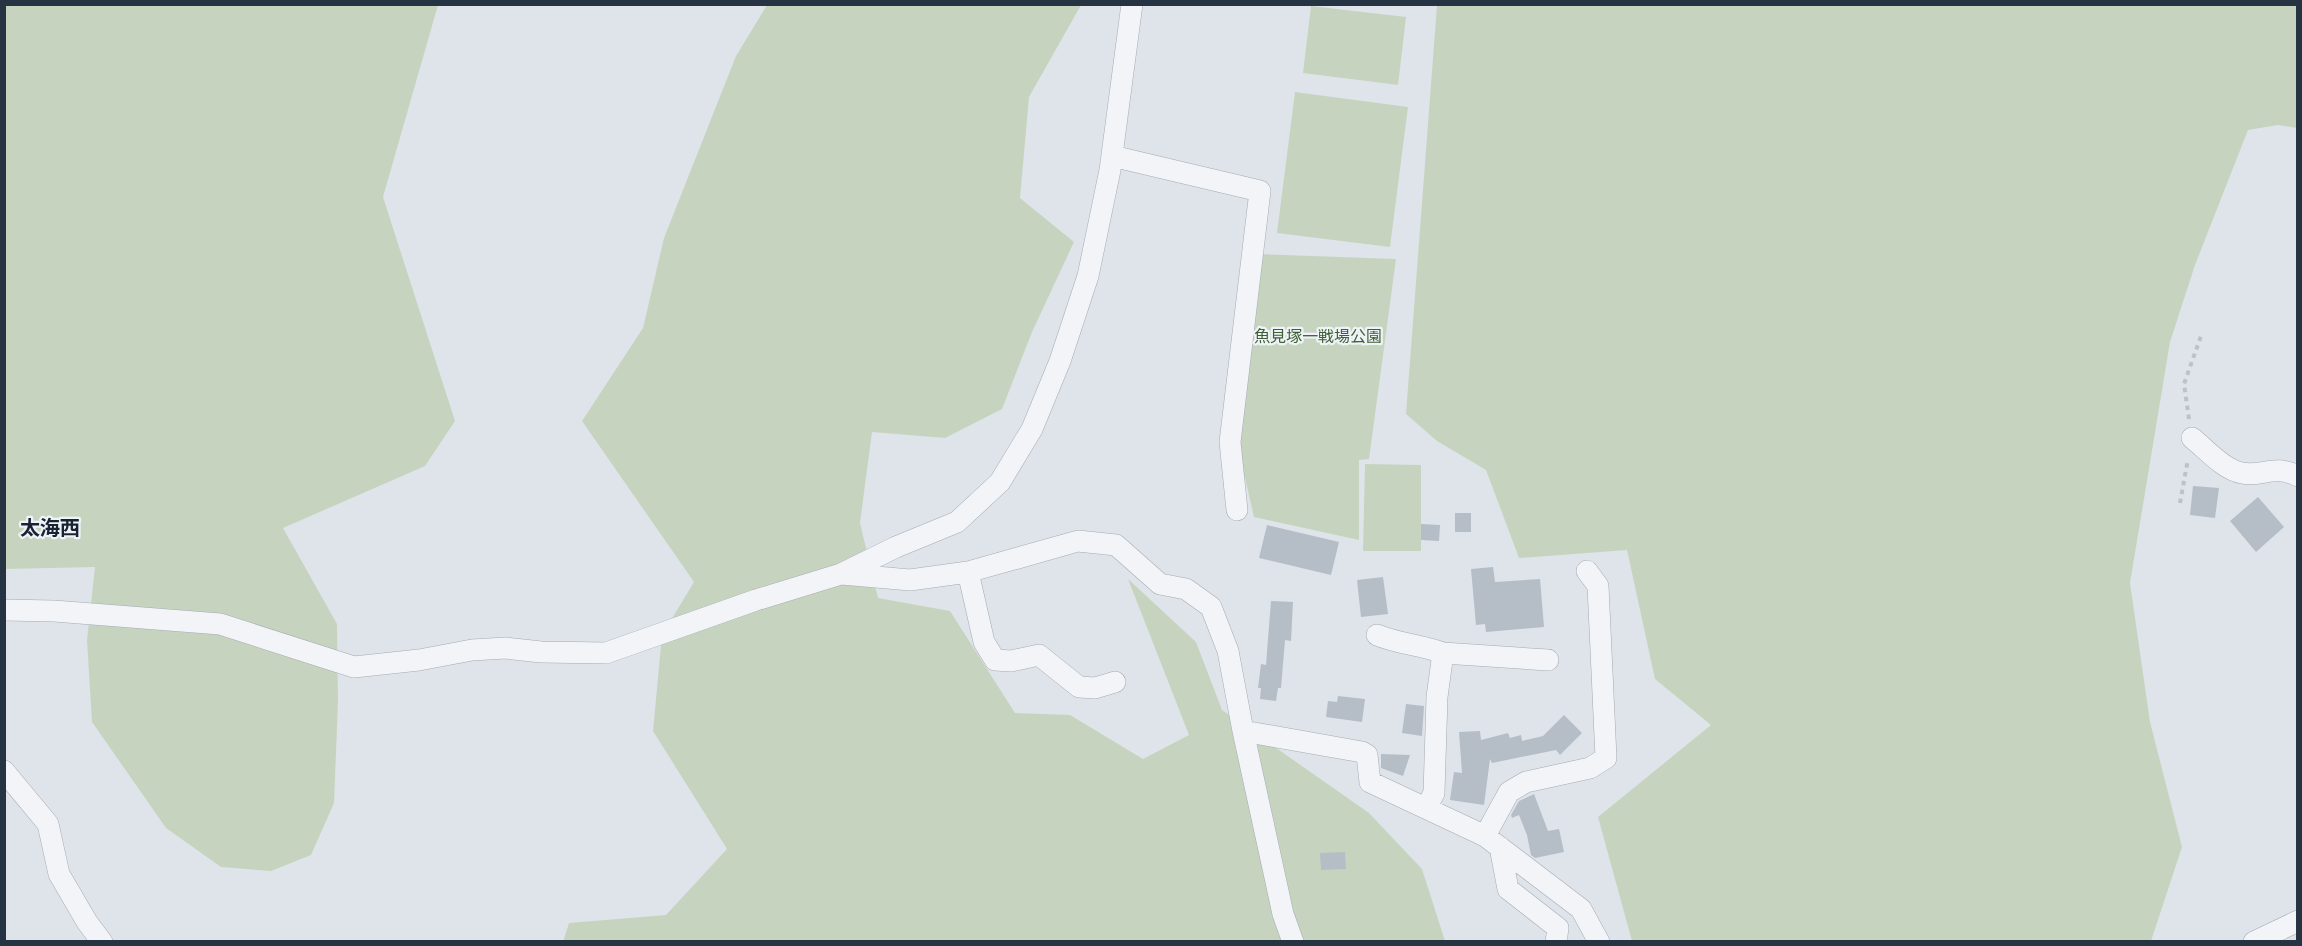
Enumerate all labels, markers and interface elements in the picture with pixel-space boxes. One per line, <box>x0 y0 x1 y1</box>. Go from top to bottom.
park label: 魚見塚一戦場公園 <box>1254 326 1382 345</box>
district label: 太海西 <box>20 515 80 539</box>

